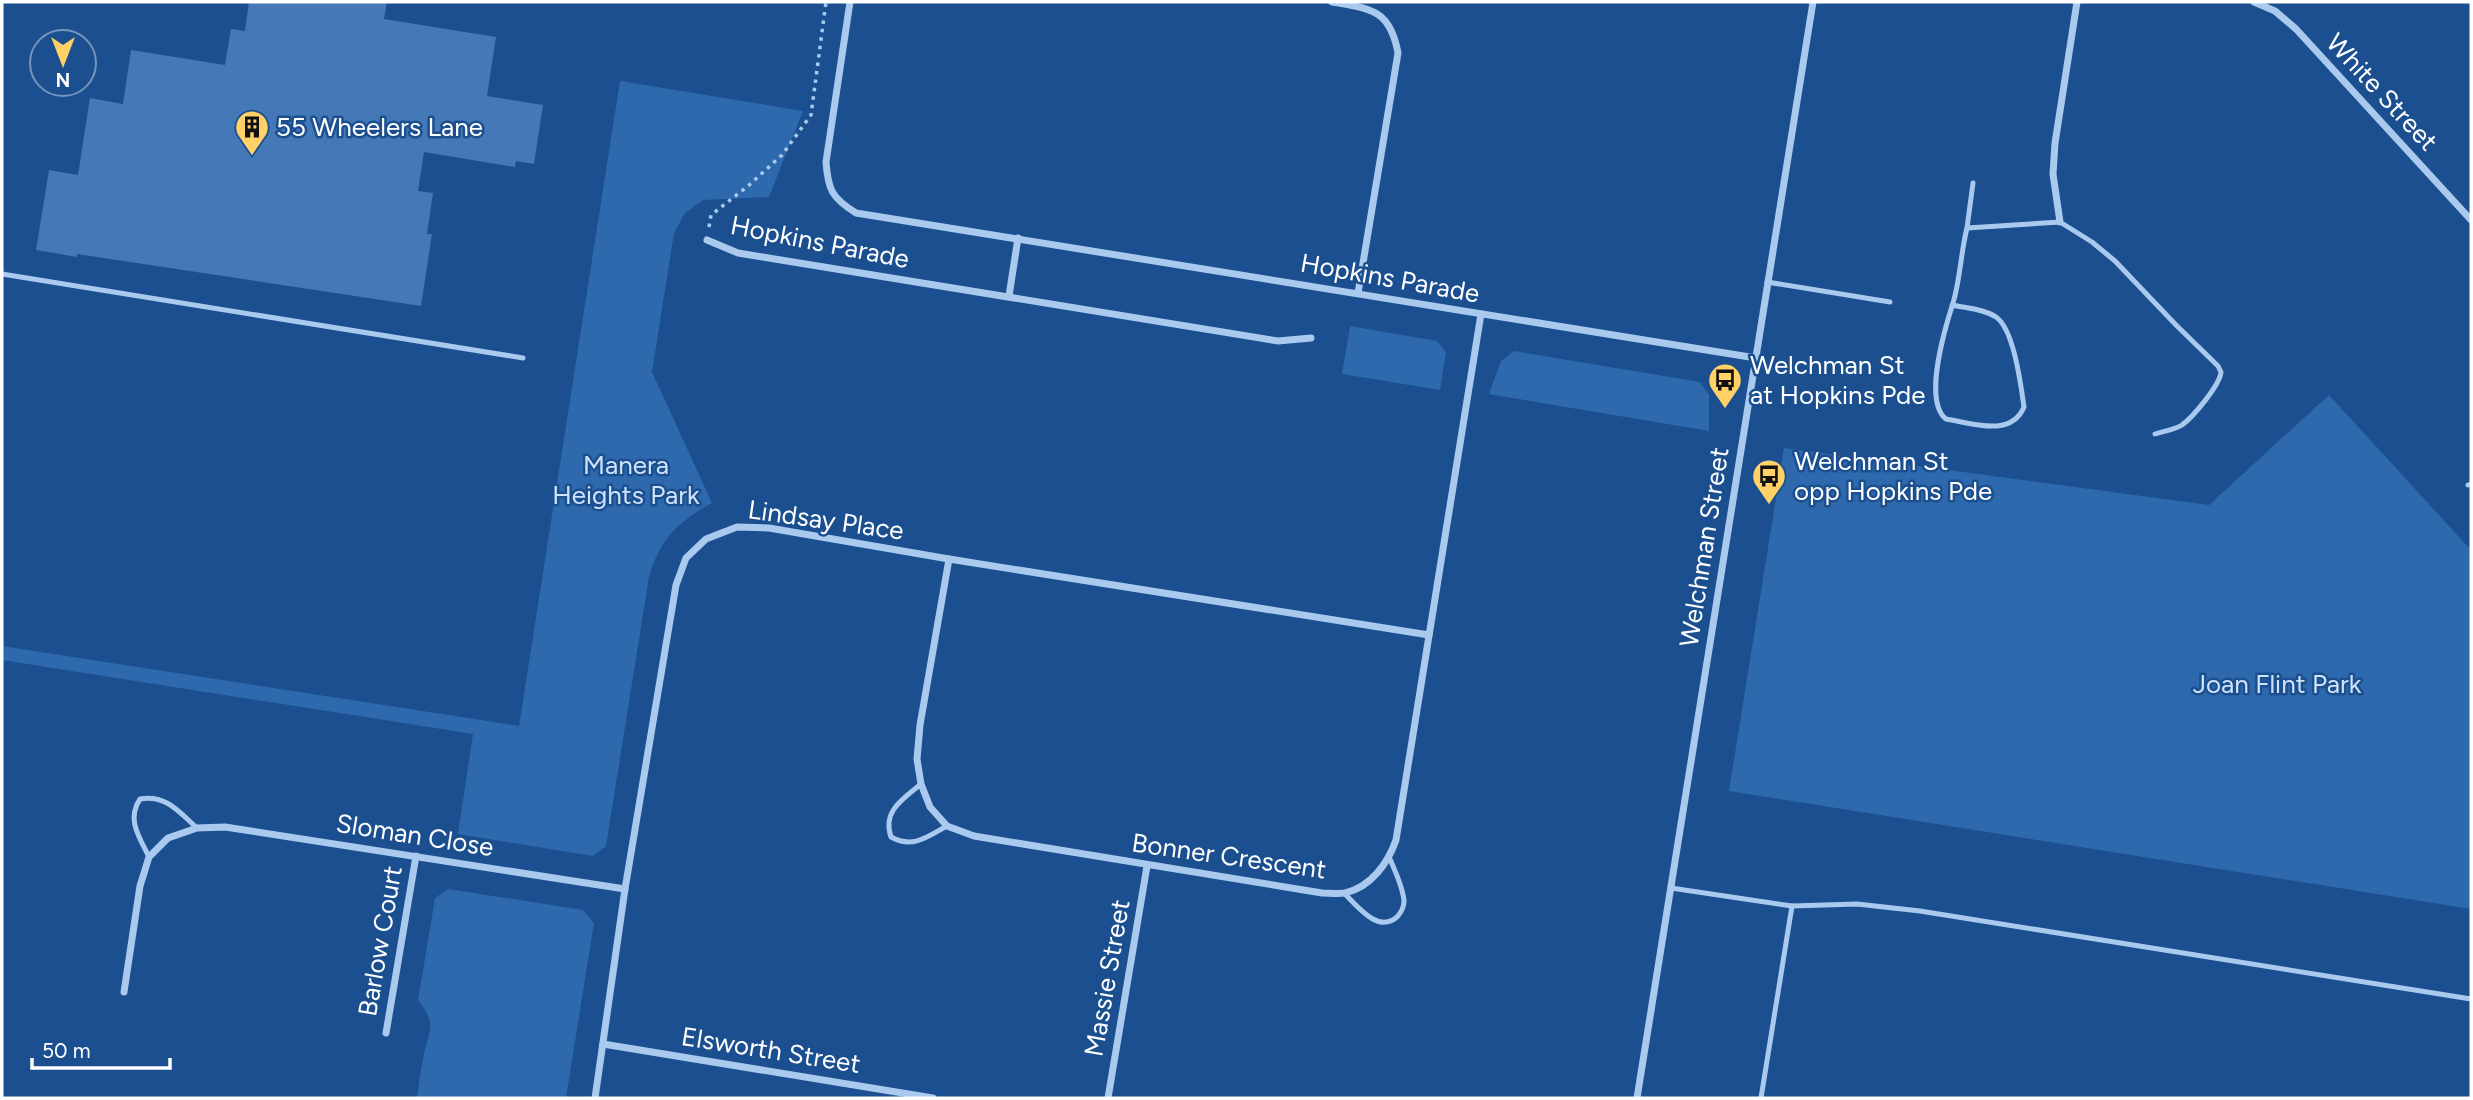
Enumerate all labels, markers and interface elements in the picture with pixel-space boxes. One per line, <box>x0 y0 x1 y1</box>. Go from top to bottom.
street label: White Street <box>2320 27 2445 157</box>
north arrow <box>28 28 98 98</box>
text: N <box>56 68 70 91</box>
building icon: 55 Wheelers Lane <box>233 108 271 157</box>
place label: 55 Wheelers Lane <box>276 111 483 143</box>
street label: Hopkins Parade <box>728 209 912 275</box>
street label: Hopkins Parade <box>1298 247 1482 309</box>
place label: Welchman St at Hopkins Pde <box>1750 349 1925 411</box>
bus stop icon: Welchman St at Hopkins Pde <box>1706 361 1744 410</box>
street label: Welchman Street <box>1672 445 1736 649</box>
place label: Welchman St opp Hopkins Pde <box>1794 445 1992 507</box>
park label: Manera Heights Park <box>552 449 700 511</box>
bus stop icon: Welchman St opp Hopkins Pde <box>1750 457 1788 506</box>
street label: Lindsay Place <box>746 493 906 547</box>
park label: Joan Flint Park <box>2193 668 2362 700</box>
street label: Sloman Close <box>334 807 496 863</box>
street label: Bonner Crescent <box>1130 827 1328 885</box>
street label: Barlow Court <box>351 863 409 1019</box>
street label: Massie Street <box>1077 897 1137 1059</box>
street label: Elsworth Street <box>679 1020 863 1080</box>
scale bar <box>32 1026 170 1070</box>
text: 50 m <box>42 1038 91 1063</box>

